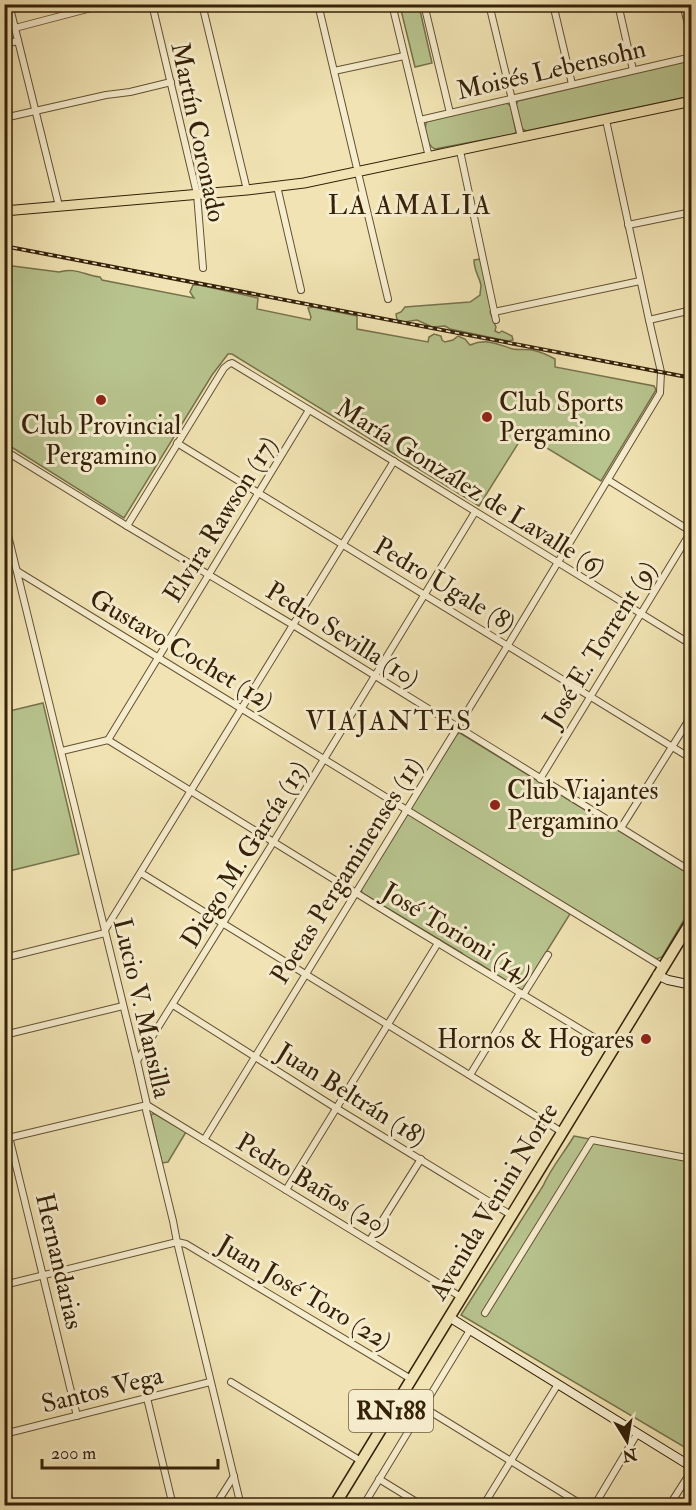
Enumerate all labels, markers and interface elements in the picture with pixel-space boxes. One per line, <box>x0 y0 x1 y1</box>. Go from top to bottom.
street label: Moisés Lebensohn <box>453 33 649 107</box>
street label: Martín Coronado <box>163 40 233 225</box>
district label: LA AMALIA <box>328 189 492 222</box>
place label: Club Sports Pergamino <box>499 387 623 449</box>
street label: María González de Lavalle (6) <box>330 392 611 584</box>
marker: Club Provincial Pergamino <box>94 393 108 407</box>
place label: Club Provincial Pergamino <box>21 410 181 472</box>
marker: Club Sports Pergamino <box>480 410 494 424</box>
street label: Elvira Rawson (17) <box>157 430 285 609</box>
street label: Pedro Ugale (8) <box>368 530 521 640</box>
street label: José E. Torrent (9) <box>535 555 664 735</box>
street label: Pedro Sevilla (10) <box>260 575 425 695</box>
street label: Gustavo Cochet (12) <box>84 582 279 717</box>
district label: VIAJANTES <box>306 705 472 738</box>
street label: Poetas Pergaminenses (11) <box>264 751 430 990</box>
street label: Diego M. García (13) <box>174 755 315 954</box>
place label: Club Viajantes Pergamino <box>507 775 658 837</box>
marker: Club Viajantes Pergamino <box>488 798 502 812</box>
street label: José Torioni (14) <box>375 875 537 990</box>
street label: Lucio V. Mansilla <box>106 915 178 1102</box>
place label: Hornos & Hogares <box>437 1024 634 1056</box>
marker: Hornos & Hogares <box>639 1032 653 1046</box>
street label: Juan Beltrán (18) <box>270 1036 432 1154</box>
street label: Avenida Venini Norte <box>422 1097 565 1307</box>
street label: Pedro Baños (20) <box>230 1126 396 1243</box>
street label: Hernandarias <box>28 1190 90 1332</box>
street label: Juan José Toro (22) <box>211 1228 397 1357</box>
street label: Santos Vega <box>38 1359 167 1421</box>
road number: RN188 <box>349 1390 433 1432</box>
north arrow <box>597 1411 657 1471</box>
scale bar <box>42 1432 218 1470</box>
text: 200 m <box>51 1442 96 1465</box>
text: N <box>620 1443 640 1466</box>

